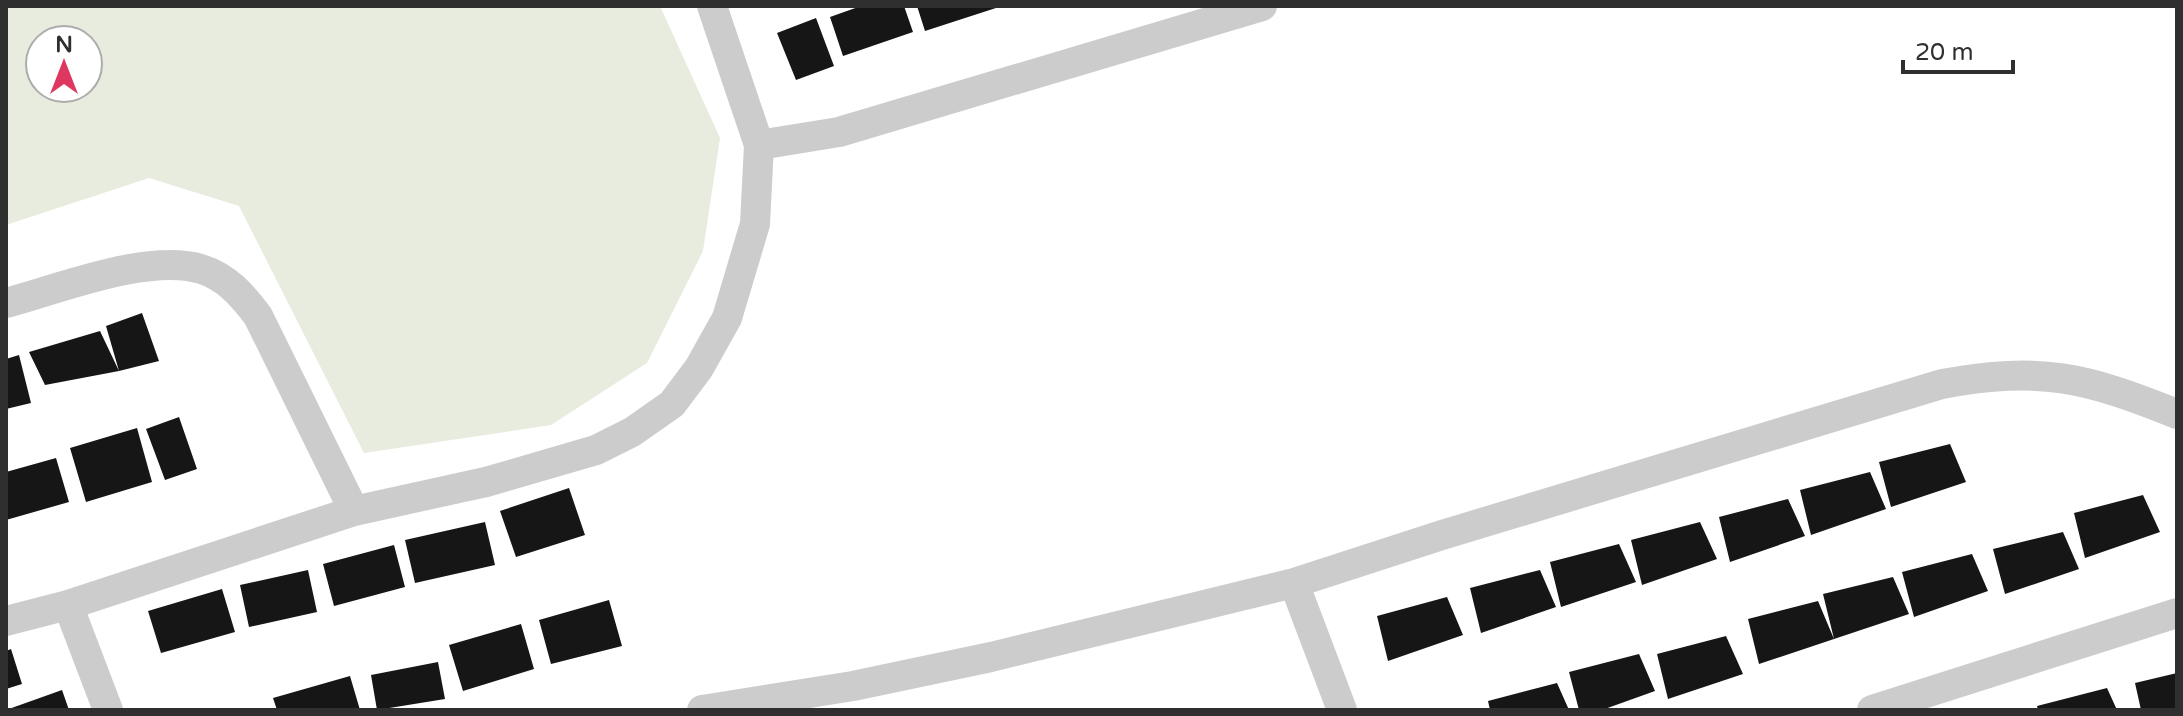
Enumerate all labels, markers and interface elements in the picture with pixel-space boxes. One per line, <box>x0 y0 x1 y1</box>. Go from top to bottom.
north arrow <box>24 24 104 104</box>
scale bar <box>1903 24 2013 74</box>
text: N <box>55 32 73 58</box>
text: 20 m <box>1915 38 1973 67</box>

